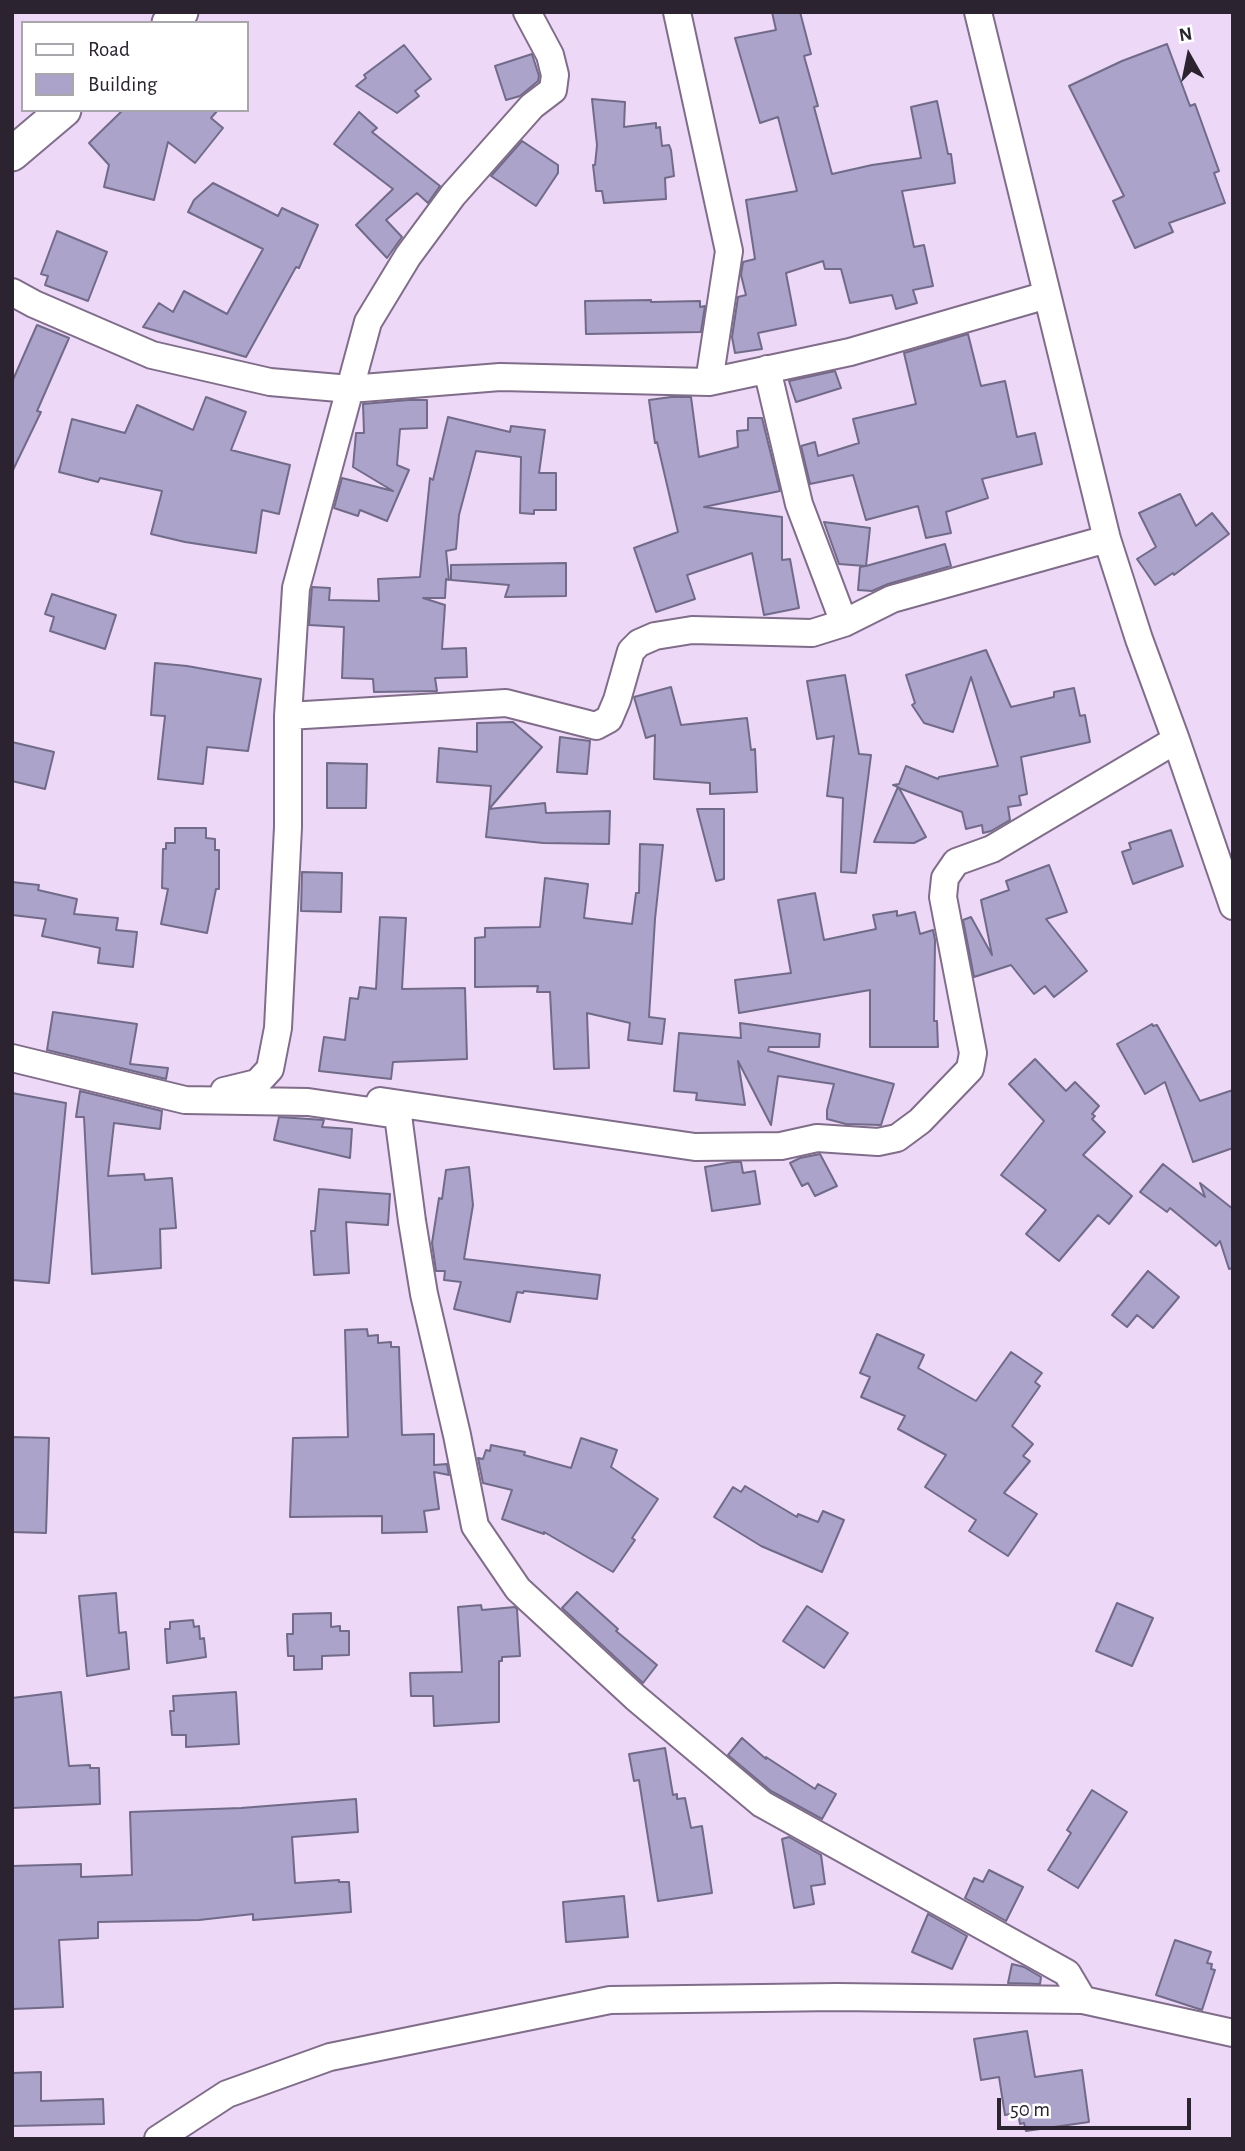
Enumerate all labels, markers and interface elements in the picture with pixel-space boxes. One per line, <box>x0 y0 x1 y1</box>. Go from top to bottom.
legend <box>21 21 248 112</box>
north arrow <box>1154 21 1224 91</box>
text: N <box>1178 24 1194 45</box>
text: Road <box>88 39 130 60</box>
text: Building <box>88 74 157 95</box>
scale bar <box>1000 2084 1194 2128</box>
text: 50 m <box>1010 2099 1050 2120</box>

